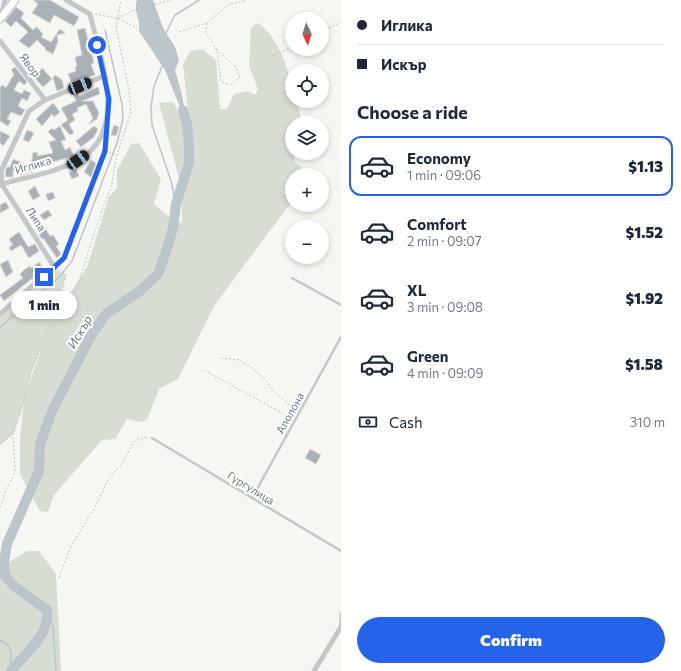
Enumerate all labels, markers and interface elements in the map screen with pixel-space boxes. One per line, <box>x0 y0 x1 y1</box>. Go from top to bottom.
north arrow <box>285 12 329 56</box>
map controls <box>285 12 329 264</box>
text: Иглика <box>381 16 433 34</box>
route start <box>88 36 106 54</box>
street label: Явор <box>17 50 43 79</box>
text: Искър <box>381 55 427 73</box>
button: locate <box>285 64 329 108</box>
car <box>67 76 93 96</box>
text: Choose a ride <box>357 101 468 123</box>
button: layers <box>285 116 329 160</box>
car <box>65 148 91 172</box>
icon: car <box>359 148 395 184</box>
text: Economy <box>407 149 471 167</box>
street label: Иглика <box>13 153 53 176</box>
text: $1.13 <box>628 157 663 175</box>
text: 1 min · 09:06 <box>407 167 481 183</box>
button: + <box>285 168 329 212</box>
street label: Липа <box>24 204 49 233</box>
icon: car <box>359 214 395 250</box>
text: Comfort <box>407 215 467 233</box>
button: − <box>285 220 329 264</box>
text: $1.52 <box>626 223 663 241</box>
text: 2 min · 09:07 <box>407 233 482 249</box>
route end <box>35 268 53 286</box>
icon: car <box>359 280 395 316</box>
text: XL <box>407 281 426 299</box>
text: $1.92 <box>625 289 663 307</box>
callout: 1 min <box>11 291 77 319</box>
text: 1 min <box>28 297 60 313</box>
text: 3 min · 09:08 <box>407 299 483 315</box>
water label: Искър <box>64 313 94 350</box>
icon: car <box>359 346 395 382</box>
text: Green <box>407 347 448 365</box>
text: $1.58 <box>625 355 663 373</box>
text: 4 min · 09:09 <box>407 365 483 381</box>
street label: Аполона <box>273 390 306 436</box>
icon: cash <box>357 411 379 433</box>
text: Cash <box>389 413 423 431</box>
text: 310 m <box>630 414 665 430</box>
street label: Гургулица <box>226 468 277 507</box>
button: Confirm <box>357 617 665 663</box>

